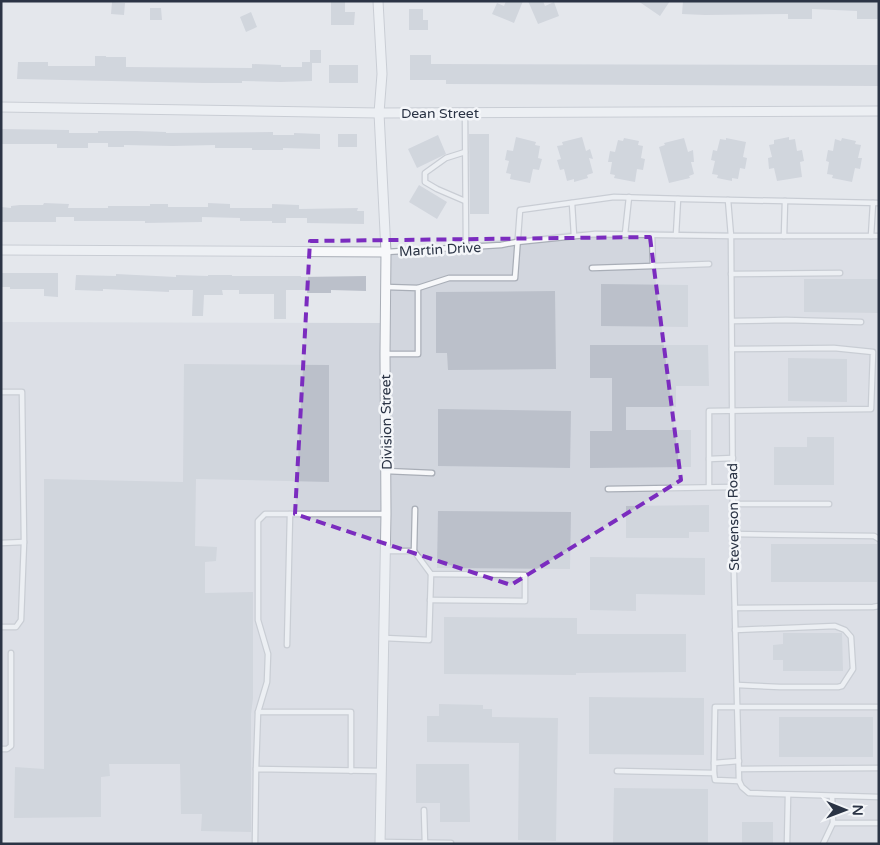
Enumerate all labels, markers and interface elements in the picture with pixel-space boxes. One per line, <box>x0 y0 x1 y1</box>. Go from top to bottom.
street label: Dean Street <box>401 105 480 122</box>
street label: Martin Drive <box>399 239 482 260</box>
street label: Division Street <box>377 373 396 470</box>
street label: Stevenson Road <box>724 463 743 571</box>
north arrow <box>820 785 870 835</box>
text: N <box>849 804 866 816</box>

